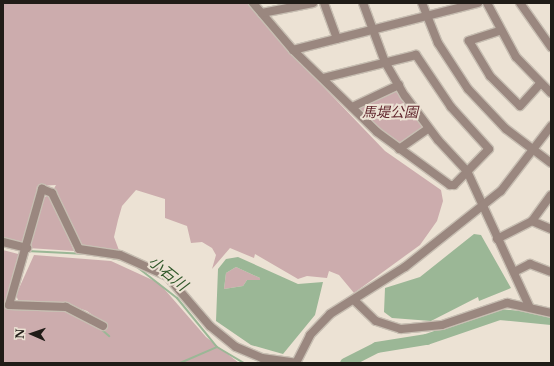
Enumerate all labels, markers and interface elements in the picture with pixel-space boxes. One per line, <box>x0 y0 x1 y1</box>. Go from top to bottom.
park label: 馬堤公園 <box>362 104 418 120</box>
water label: 小石川 <box>145 252 191 294</box>
north arrow <box>12 314 52 354</box>
text: N <box>13 328 27 339</box>

